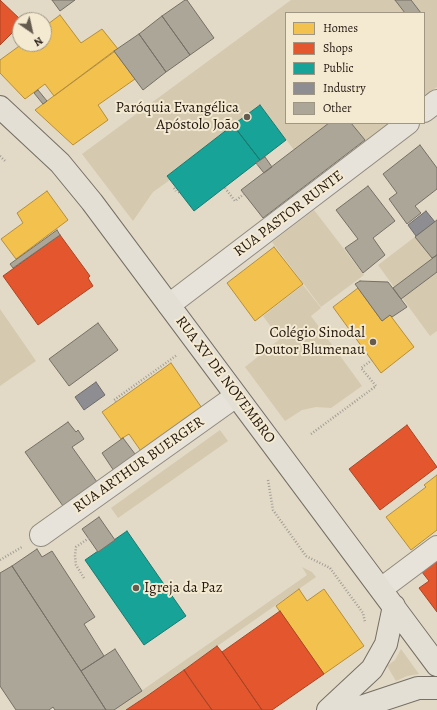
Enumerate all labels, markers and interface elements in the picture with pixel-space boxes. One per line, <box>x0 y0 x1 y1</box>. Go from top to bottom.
north arrow <box>12 12 52 52</box>
legend <box>285 12 425 124</box>
text: Homes <box>323 20 358 36</box>
text: N <box>31 33 46 50</box>
text: Shops <box>323 40 353 56</box>
text: Public <box>323 60 354 76</box>
text: Industry <box>323 80 366 96</box>
place label: Paróquia Evangélica Apóstolo João <box>116 99 239 134</box>
text: Other <box>323 100 352 116</box>
marker: Paróquia Evangélica Apóstolo João <box>242 112 252 122</box>
street label: RUA PASTOR RUNTE <box>231 167 347 261</box>
street label: RUA XV DE NOVEMBRO <box>171 313 279 447</box>
place label: Colégio Sinodal Doutor Blumenau <box>254 324 365 359</box>
marker: Colégio Sinodal Doutor Blumenau <box>368 337 378 347</box>
street label: RUA ARTHUR BUERGER <box>70 413 208 517</box>
place label: Igreja da Paz <box>144 579 223 597</box>
marker: Igreja da Paz <box>131 583 141 593</box>

